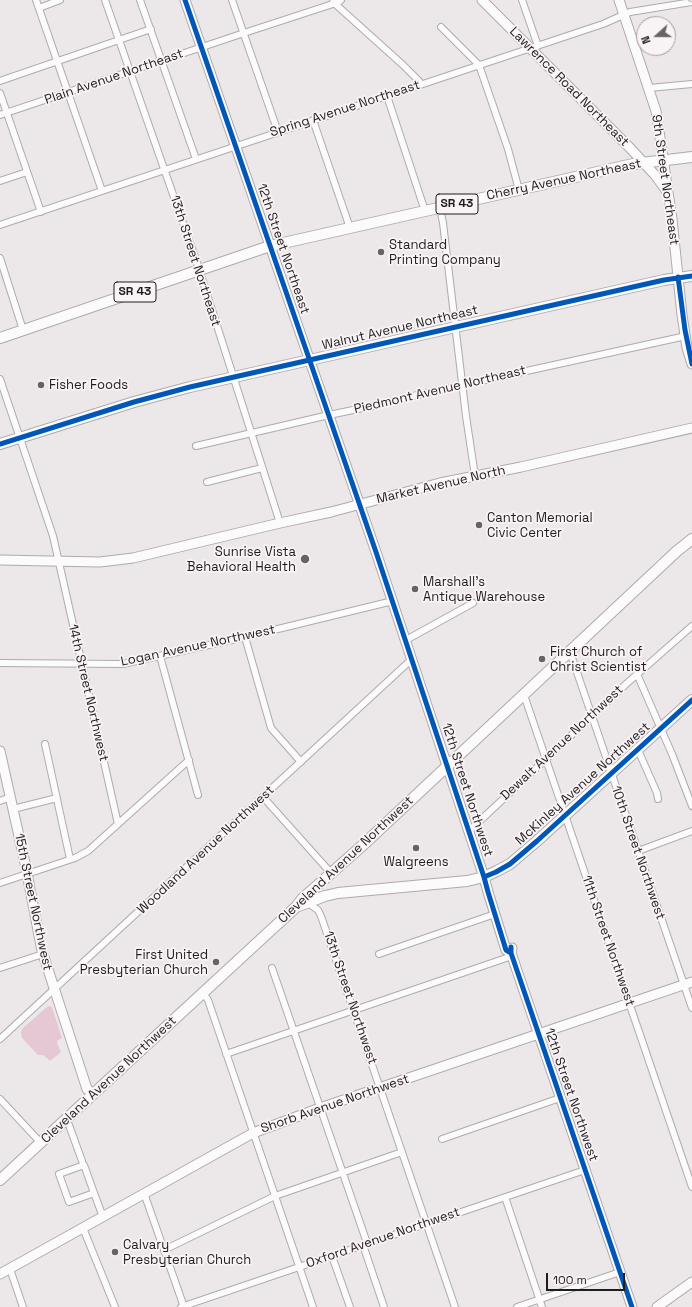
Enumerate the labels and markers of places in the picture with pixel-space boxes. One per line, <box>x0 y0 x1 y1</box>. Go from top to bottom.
place label: Standard Printing Company <box>389 237 501 268</box>
marker: Standard Printing Company <box>376 247 386 257</box>
place label: Fisher Foods <box>49 377 128 393</box>
marker: Fisher Foods <box>36 380 46 390</box>
place label: Canton Memorial Civic Center <box>487 510 593 541</box>
marker: Canton Memorial Civic Center <box>474 520 484 530</box>
place label: Sunrise Vista Behavioral Health <box>187 544 296 575</box>
marker: Sunrise Vista Behavioral Health <box>299 553 311 565</box>
place label: Marshall's Antique Warehouse <box>423 574 545 605</box>
marker: Marshall's Antique Warehouse <box>410 584 420 594</box>
place label: First Church of Christ Scientist <box>550 644 647 675</box>
marker: First Church of Christ Scientist <box>537 654 547 664</box>
marker: Walgreens <box>411 843 421 853</box>
place label: Walgreens <box>383 854 449 870</box>
place label: First United Presbyterian Church <box>80 947 208 978</box>
marker: First United Presbyterian Church <box>211 957 221 967</box>
place label: Calvary Presbyterian Church <box>123 1237 251 1268</box>
marker: Calvary Presbyterian Church <box>110 1247 120 1257</box>

